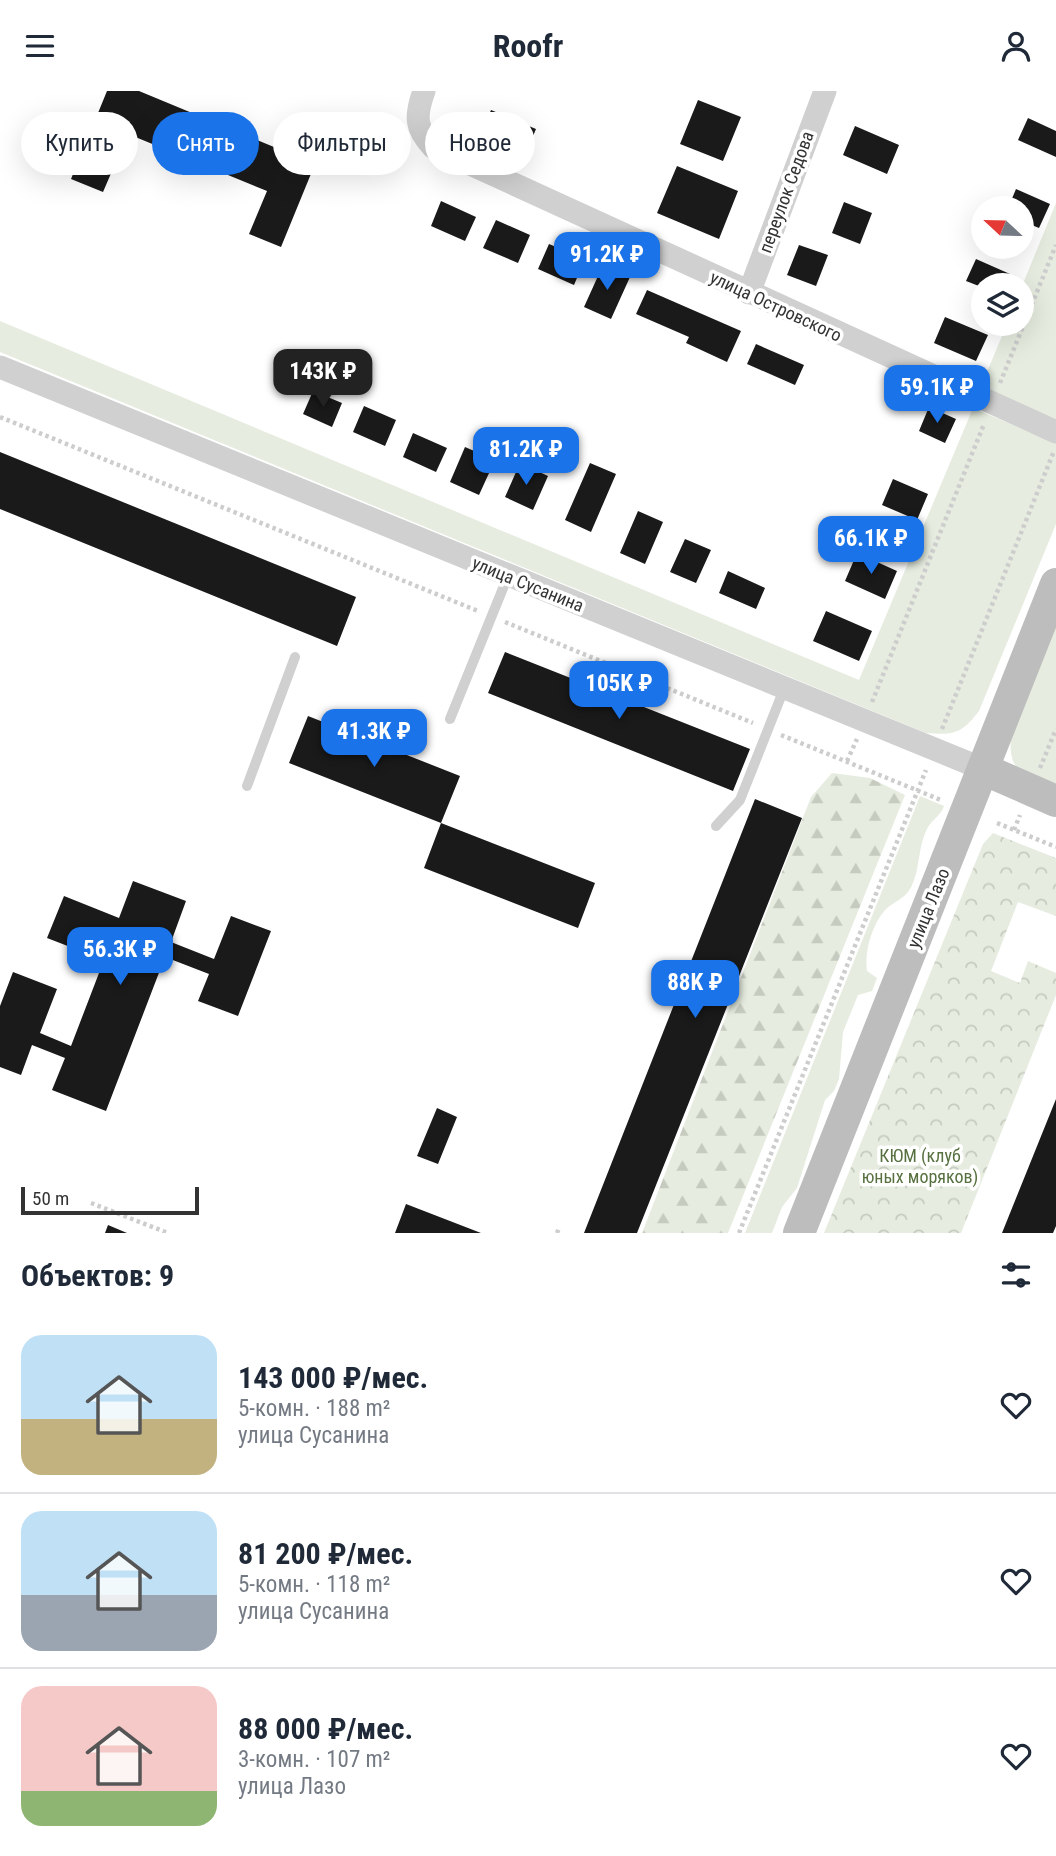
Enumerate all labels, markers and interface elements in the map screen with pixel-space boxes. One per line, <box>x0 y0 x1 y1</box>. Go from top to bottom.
icon: menu <box>21 27 59 65</box>
text: Roofr <box>493 27 563 65</box>
icon: person <box>997 27 1035 65</box>
chip: Купить <box>21 112 138 175</box>
chip: Снять <box>152 112 259 175</box>
chip: Фильтры <box>273 112 411 175</box>
chip: Новое <box>425 112 535 175</box>
street label: переулок Седова <box>754 128 818 256</box>
north arrow <box>971 196 1034 259</box>
map controls <box>971 196 1034 336</box>
pin: 91.2K ₽ <box>542 233 672 292</box>
text: 91.2K ₽ <box>570 241 644 268</box>
street label: улица Островского <box>707 266 845 346</box>
button: layers <box>971 273 1034 336</box>
pin: 143K ₽ <box>266 349 380 409</box>
text: 143K ₽ <box>289 358 357 385</box>
pin: 59.1K ₽ <box>872 365 1002 425</box>
text: 59.1K ₽ <box>900 374 974 401</box>
pin: 81.2K ₽ <box>461 427 591 487</box>
text: 81.2K ₽ <box>489 436 563 463</box>
pin: 66.1K ₽ <box>806 517 936 576</box>
text: 66.1K ₽ <box>834 525 908 552</box>
street label: улица Сусанина <box>469 552 587 616</box>
pin: 105K ₽ <box>562 661 676 721</box>
text: 105K ₽ <box>585 670 653 697</box>
pin: 41.3K ₽ <box>309 709 439 769</box>
text: 41.3K ₽ <box>337 718 411 745</box>
street label: улица Лазо <box>902 865 954 951</box>
pin: 56.3K ₽ <box>55 927 185 987</box>
text: 56.3K ₽ <box>83 936 157 963</box>
pin: 88K ₽ <box>646 961 744 1020</box>
text: 88K ₽ <box>667 969 723 996</box>
park label: КЮМ (клуб юных моряков) <box>862 1145 978 1188</box>
scale bar <box>21 1184 200 1216</box>
text: 50 m <box>32 1187 69 1210</box>
icon: filters <box>997 1256 1035 1294</box>
text: Объектов: 9 <box>21 1258 174 1293</box>
text: 143 000 ₽/мес. <box>238 1360 428 1395</box>
icon: home <box>77 1363 161 1447</box>
icon: heart <box>997 1386 1035 1424</box>
text: 5-комн. · 188 m² <box>238 1395 390 1422</box>
text: улица Сусанина <box>238 1422 389 1449</box>
text: 81 200 ₽/мес. <box>238 1536 413 1571</box>
icon: home <box>77 1539 161 1623</box>
icon: heart <box>997 1562 1035 1600</box>
text: 5-комн. · 118 m² <box>238 1571 390 1598</box>
text: улица Сусанина <box>238 1598 389 1625</box>
text: 88 000 ₽/мес. <box>238 1711 413 1746</box>
icon: home <box>77 1714 161 1798</box>
icon: heart <box>997 1737 1035 1775</box>
text: 3-комн. · 107 m² <box>238 1746 390 1773</box>
text: улица Лазо <box>238 1773 346 1800</box>

